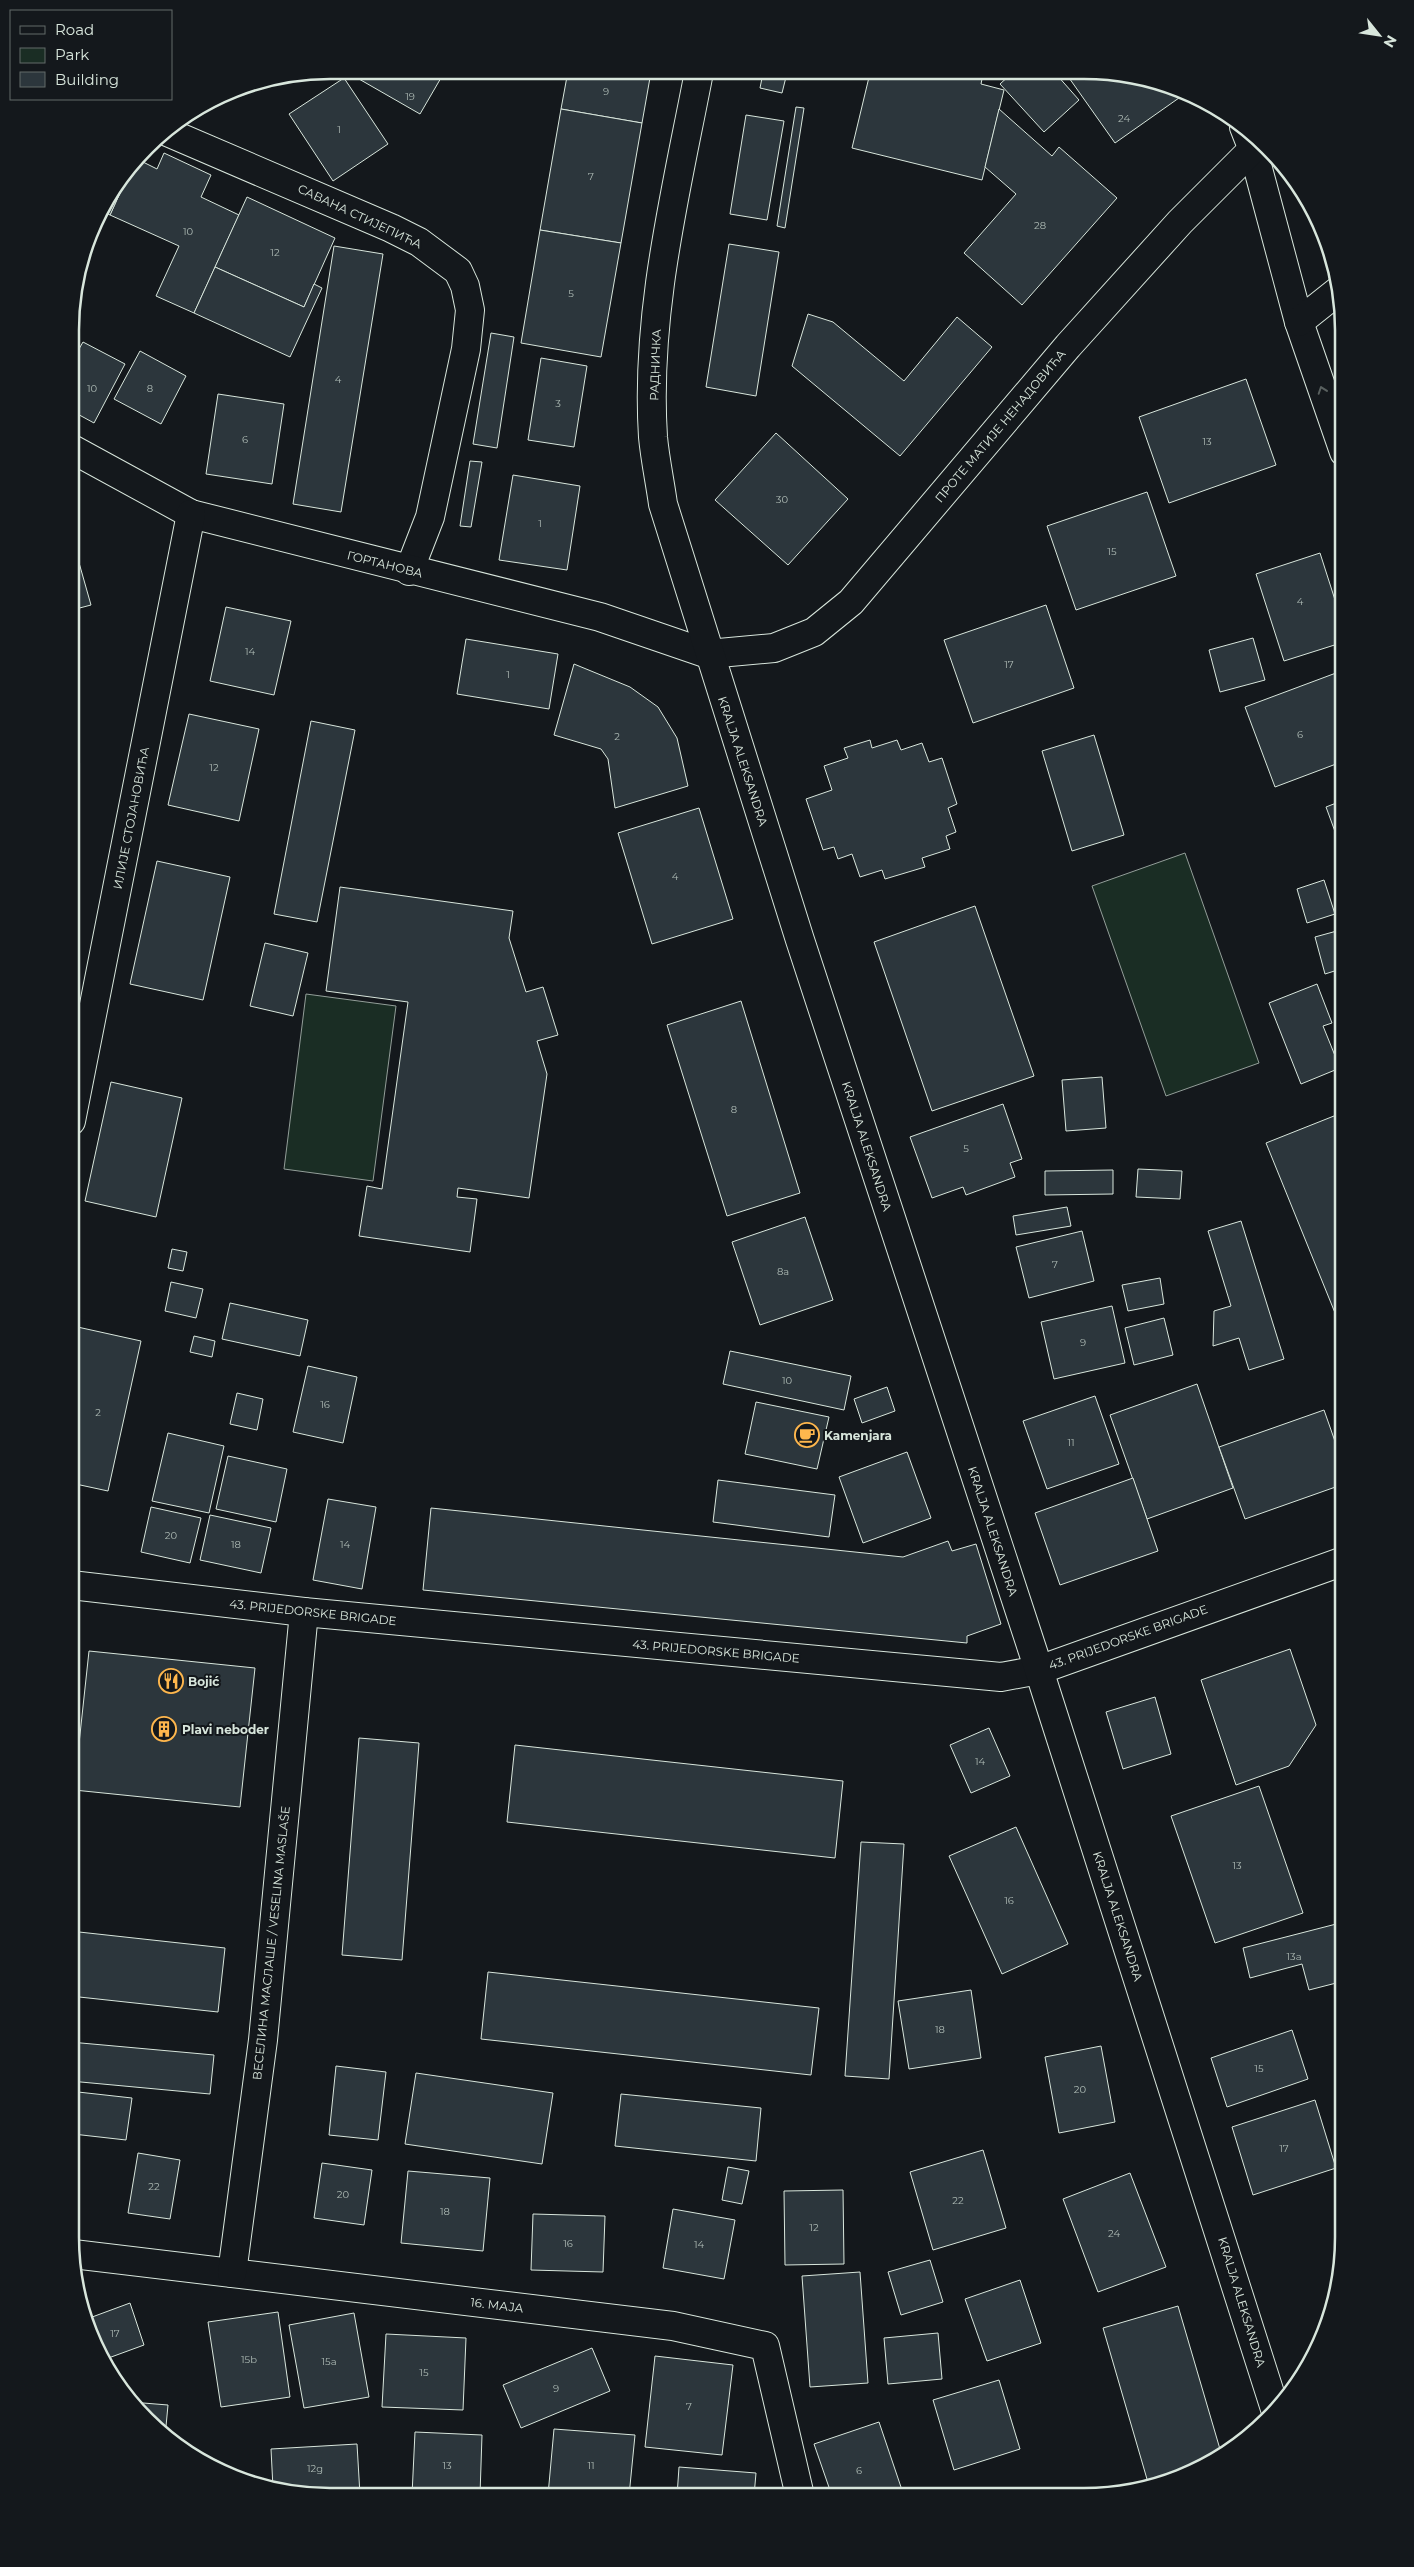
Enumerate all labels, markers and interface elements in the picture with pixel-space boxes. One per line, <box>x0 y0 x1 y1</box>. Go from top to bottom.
legend <box>10 10 172 100</box>
north arrow <box>1354 10 1404 60</box>
text: Road <box>55 20 94 39</box>
text: N <box>1380 32 1401 51</box>
text: Park <box>55 45 89 64</box>
text: Building <box>55 70 119 89</box>
house number: 9 <box>603 85 609 98</box>
house number: 19 <box>405 90 415 103</box>
house number: 24 <box>1118 112 1130 125</box>
house number: 1 <box>337 123 341 136</box>
house number: 7 <box>588 170 594 183</box>
street label: САВАНА СТИЈЕПИЋА <box>295 181 425 251</box>
house number: 28 <box>1034 219 1046 232</box>
house number: 10 <box>183 225 193 238</box>
house number: 12 <box>270 246 280 259</box>
house number: 5 <box>568 287 574 300</box>
street label: РАДНИЧКА <box>646 329 664 401</box>
street label: ПРОТЕ МАТИЈЕ НЕНАДОВИЋА <box>932 346 1068 506</box>
house number: 4 <box>335 373 342 386</box>
house number: 10 <box>87 382 97 395</box>
house number: 8 <box>147 382 153 395</box>
one-way arrow <box>1318 386 1328 394</box>
house number: 3 <box>555 397 561 410</box>
house number: 6 <box>242 433 248 446</box>
house number: 13 <box>1202 435 1212 448</box>
house number: 30 <box>776 493 789 506</box>
house number: 1 <box>538 517 542 530</box>
house number: 15 <box>1107 545 1117 558</box>
street label: ГОРТАНОВА <box>346 547 424 581</box>
house number: 4 <box>1297 595 1304 608</box>
house number: 14 <box>245 645 255 658</box>
house number: 17 <box>1004 658 1014 671</box>
house number: 1 <box>506 668 510 681</box>
street label: KRALJA ALEKSANDRA <box>715 694 771 828</box>
house number: 6 <box>1297 728 1303 741</box>
house number: 2 <box>614 730 620 743</box>
street label: ИЛИЈЕ СТОЈАНОВИЋА <box>110 745 152 890</box>
house number: 12 <box>209 761 219 774</box>
house number: 4 <box>672 870 679 883</box>
street label: KRALJA ALEKSANDRA <box>839 1079 895 1213</box>
house number: 8 <box>731 1103 737 1116</box>
house number: 5 <box>963 1142 969 1155</box>
house number: 7 <box>1052 1258 1058 1271</box>
house number: 8а <box>777 1265 789 1278</box>
house number: 9 <box>1080 1336 1086 1349</box>
house number: 10 <box>782 1374 792 1387</box>
house number: 16 <box>320 1398 330 1411</box>
house number: 2 <box>95 1406 101 1419</box>
cafe icon: Kamenjara <box>794 1422 820 1448</box>
place label: Kamenjara <box>824 1428 892 1443</box>
house number: 11 <box>1067 1436 1075 1449</box>
street label: KRALJA ALEKSANDRA <box>965 1464 1021 1598</box>
house number: 20 <box>165 1529 178 1542</box>
house number: 18 <box>231 1538 241 1551</box>
house number: 14 <box>340 1538 350 1551</box>
street label: 43. PRIJEDORSKE BRIGADE <box>229 1596 397 1628</box>
street label: 43. PRIJEDORSKE BRIGADE <box>1047 1601 1209 1673</box>
street label: 43. PRIJEDORSKE BRIGADE <box>632 1636 800 1666</box>
restaurant icon: Bojić <box>158 1668 184 1694</box>
place label: Bojić <box>188 1674 219 1689</box>
building icon: Plavi neboder <box>151 1716 177 1742</box>
place label: Plavi neboder <box>182 1722 269 1737</box>
house number: 14 <box>975 1755 985 1768</box>
street label: ВЕСЕЛИНА МАСЛАШЕ / VESELINA MASLAŠE <box>249 1805 293 2081</box>
street label: KRALJA ALEKSANDRA <box>1090 1849 1146 1983</box>
house number: 13 <box>1232 1859 1242 1872</box>
house number: 16 <box>1004 1894 1014 1907</box>
house number: 13а <box>1286 1950 1302 1963</box>
house number: 18 <box>935 2023 945 2036</box>
house number: 15 <box>1254 2062 1264 2075</box>
house number: 20 <box>1074 2083 1087 2096</box>
house number: 17 <box>1279 2142 1289 2155</box>
house number: 22 <box>148 2180 160 2193</box>
house number: 20 <box>337 2188 350 2201</box>
house number: 22 <box>952 2194 964 2207</box>
house number: 18 <box>440 2205 450 2218</box>
house number: 12 <box>809 2221 819 2234</box>
house number: 24 <box>1108 2227 1120 2240</box>
street label: KRALJA ALEKSANDRA <box>1215 2235 1269 2369</box>
house number: 16 <box>563 2237 573 2250</box>
house number: 14 <box>694 2238 704 2251</box>
street label: 16. МАЈА <box>470 2294 524 2316</box>
house number: 17 <box>110 2327 120 2340</box>
house number: 15b <box>241 2353 257 2366</box>
house number: 15a <box>321 2355 337 2368</box>
house number: 15 <box>419 2366 429 2379</box>
house number: 9 <box>553 2382 559 2395</box>
house number: 7 <box>686 2400 692 2413</box>
house number: 13 <box>442 2459 452 2472</box>
house number: 11 <box>587 2459 595 2472</box>
house number: 12g <box>307 2462 323 2475</box>
house number: 6 <box>856 2464 862 2477</box>

